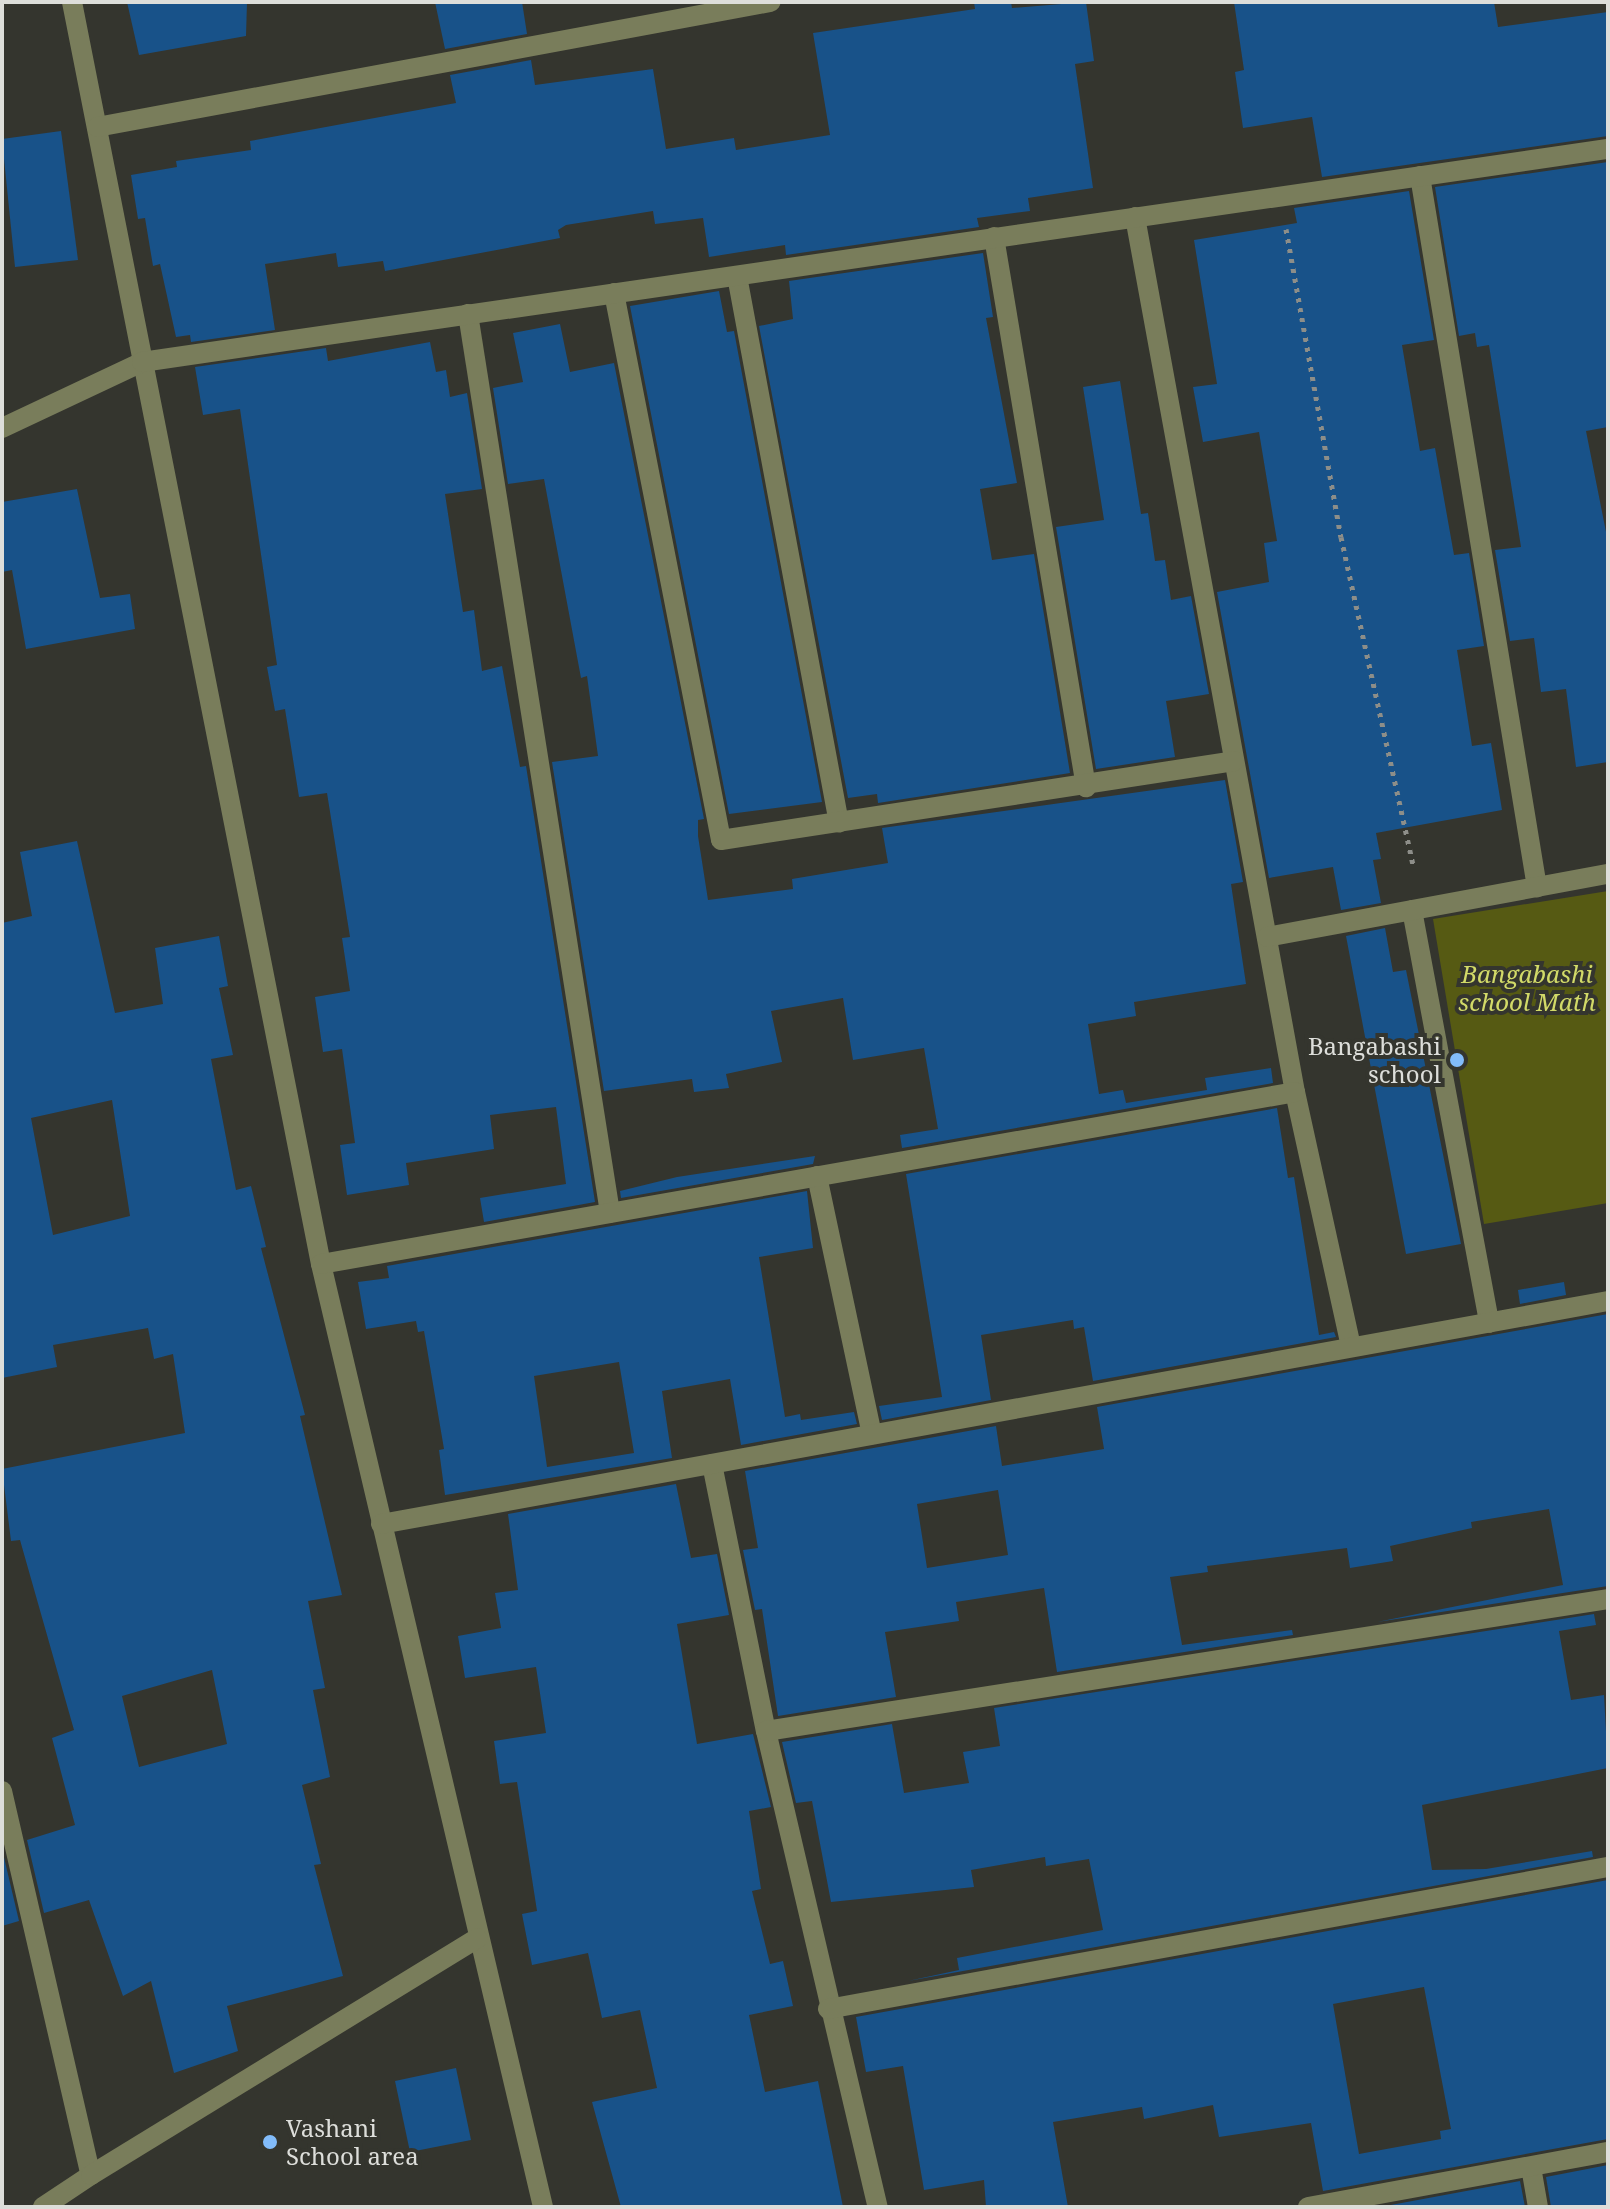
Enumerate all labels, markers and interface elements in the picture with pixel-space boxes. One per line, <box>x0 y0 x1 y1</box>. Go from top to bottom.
park label: Bangabashi school Math <box>1458 960 1596 1016</box>
place label: Bangabashi school <box>1308 1032 1441 1088</box>
marker: Bangabashi school <box>1448 1051 1466 1069</box>
place label: Vashani School area <box>286 2114 419 2170</box>
marker: Vashani School area <box>261 2133 279 2151</box>

